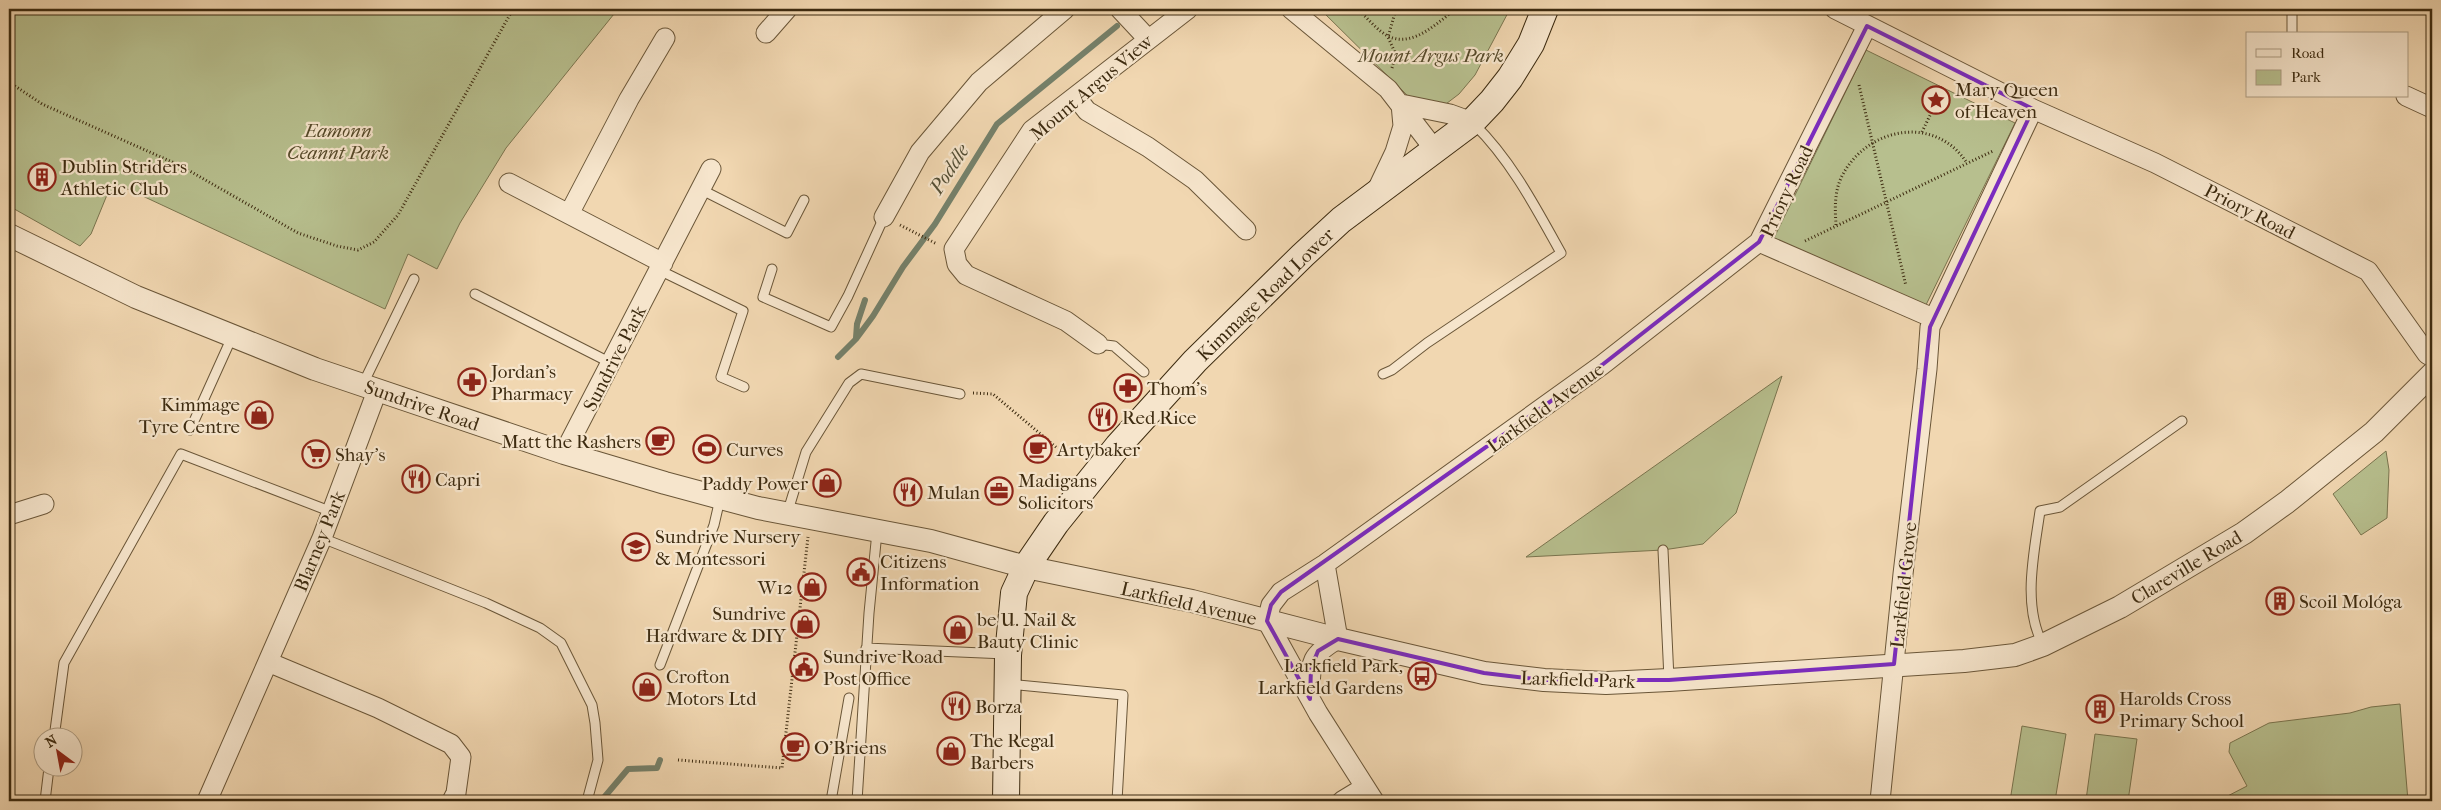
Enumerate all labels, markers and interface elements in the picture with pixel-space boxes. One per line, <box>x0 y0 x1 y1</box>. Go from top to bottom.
street label: Mount Argus View <box>1026 30 1158 145</box>
legend <box>2246 32 2408 98</box>
text: Road <box>2291 44 2325 62</box>
park label: Mount Argus Park <box>1356 45 1504 67</box>
text: Park <box>2291 68 2321 86</box>
place label: Mary Queen of Heaven <box>1955 79 2059 123</box>
place icon: Mary Queen of Heaven <box>1921 85 1951 115</box>
park label: Eamonn Ceannt Park <box>287 120 389 164</box>
water label: Poddle <box>924 139 974 199</box>
street label: Priory Road <box>1756 141 1818 241</box>
place label: Dublin Striders Athletic Club <box>60 156 187 200</box>
building icon: Dublin Striders Athletic Club <box>27 162 57 192</box>
street label: Priory Road <box>2200 180 2299 244</box>
street label: Kimmage Road Lower <box>1193 223 1339 366</box>
street label: Sundrive Park <box>579 302 651 415</box>
street label: Larkfield Avenue <box>1483 358 1608 457</box>
place label: Jordan's Pharmacy <box>489 361 574 405</box>
pharmacy icon: Jordan's Pharmacy <box>457 367 487 397</box>
pharmacy icon: Thom's <box>1113 373 1143 403</box>
street label: Sundrive Road <box>361 376 483 436</box>
place label: Thom's <box>1147 378 1207 400</box>
place label: Kimmage Tyre Centre <box>139 394 240 438</box>
shop icon: Kimmage Tyre Centre <box>244 400 274 430</box>
restaurant icon: Red Rice <box>1088 402 1118 432</box>
place label: Red Rice <box>1122 407 1196 429</box>
cafe icon: Matt the Rashers <box>645 426 675 456</box>
place label: Matt the Rashers <box>501 431 641 453</box>
sports icon: Curves <box>692 434 722 464</box>
cafe icon: Artybaker <box>1023 434 1053 464</box>
supermarket icon: Shay's <box>301 439 331 469</box>
place label: Curves <box>726 439 783 461</box>
place label: Artybaker <box>1056 439 1141 461</box>
place label: Shay's <box>335 444 385 466</box>
restaurant icon: Capri <box>401 464 431 494</box>
shop icon: Paddy Power <box>812 468 842 498</box>
place label: Capri <box>435 469 481 491</box>
place label: Madigans Solicitors <box>1018 470 1097 514</box>
place label: Paddy Power <box>702 473 809 495</box>
office icon: Madigans Solicitors <box>984 476 1014 506</box>
restaurant icon: Mulan <box>893 477 923 507</box>
place label: Mulan <box>927 482 980 504</box>
street label: Blarney Park <box>290 488 350 595</box>
street label: Larkfield Grove <box>1886 521 1922 649</box>
place label: Sundrive Nursery & Montessori <box>655 526 801 570</box>
street label: Clareville Road <box>2127 526 2246 610</box>
school or university icon: Sundrive Nursery & Montessori <box>621 532 651 562</box>
place label: Citizens Information <box>880 551 979 595</box>
public building icon: Citizens Information <box>846 557 876 587</box>
shop icon: W12 <box>797 572 827 602</box>
place label: W12 <box>757 577 793 599</box>
street label: Larkfield Avenue <box>1119 578 1259 630</box>
building icon: Scoil Mológa <box>2265 586 2295 616</box>
place label: Scoil Mológa <box>2299 591 2402 613</box>
place label: Sundrive Hardware & DIY <box>645 603 787 647</box>
shop icon: Sundrive Hardware & DIY <box>790 609 820 639</box>
place label: be U. Nail & Bauty Clinic <box>976 609 1078 653</box>
shop icon: be U. Nail & Bauty Clinic <box>943 615 973 645</box>
place label: Sundrive Road Post Office <box>823 646 944 690</box>
public building icon: Sundrive Road Post Office <box>789 652 819 682</box>
place label: Larkfield Park, Larkfield Gardens <box>1258 655 1403 699</box>
bus stop icon: Larkfield Park, Larkfield Gardens <box>1407 661 1437 691</box>
place label: Crofton Motors Ltd <box>666 666 757 710</box>
street label: Larkfield Park <box>1520 667 1636 693</box>
shop icon: Crofton Motors Ltd <box>632 672 662 702</box>
place label: Harolds Cross Primary School <box>2119 688 2244 732</box>
restaurant icon: Borza <box>941 691 971 721</box>
building icon: Harolds Cross Primary School <box>2085 694 2115 724</box>
place label: Borza <box>975 696 1022 718</box>
north arrow <box>32 728 82 778</box>
place label: The Regal Barbers <box>970 730 1054 774</box>
text: N <box>42 731 61 751</box>
cafe icon: O'Briens <box>780 732 810 762</box>
shop icon: The Regal Barbers <box>936 736 966 766</box>
place label: O'Briens <box>814 737 886 759</box>

